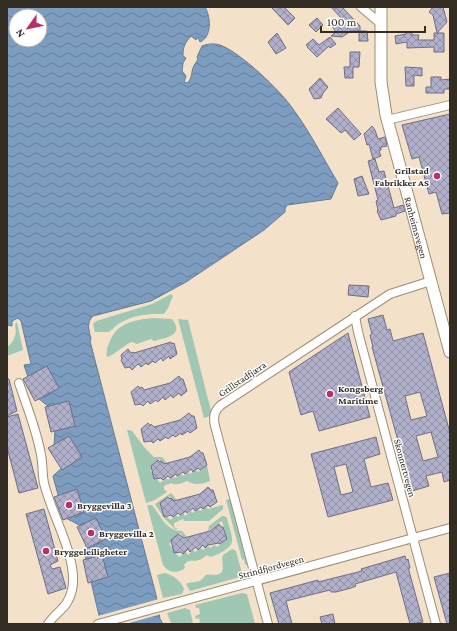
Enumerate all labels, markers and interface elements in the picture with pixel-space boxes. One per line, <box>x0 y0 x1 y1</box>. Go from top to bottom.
north arrow <box>8 8 48 48</box>
scale bar <box>321 8 425 34</box>
text: 100 m <box>327 15 357 29</box>
text: N <box>12 27 27 40</box>
place label: Grilstad Fabrikker AS <box>375 165 430 188</box>
marker: Grilstad Fabrikker AS <box>432 171 442 181</box>
street label: Ranheimsvegen <box>403 196 430 260</box>
street label: Grillstadfjæra <box>216 359 269 400</box>
place label: Kongsberg Maritime <box>338 383 383 406</box>
marker: Kongsberg Maritime <box>325 389 335 399</box>
street label: Skonnertvegen <box>392 438 418 499</box>
marker: Bryggevilla 3 <box>64 500 74 510</box>
place label: Bryggevilla 3 <box>77 500 132 511</box>
marker: Bryggevilla 2 <box>86 528 96 538</box>
place label: Bryggevilla 2 <box>99 528 154 539</box>
marker: Bryggeleiligheter <box>41 546 51 556</box>
place label: Bryggeleiligheter <box>54 546 127 557</box>
street label: Strindfjordvegen <box>237 553 306 582</box>

